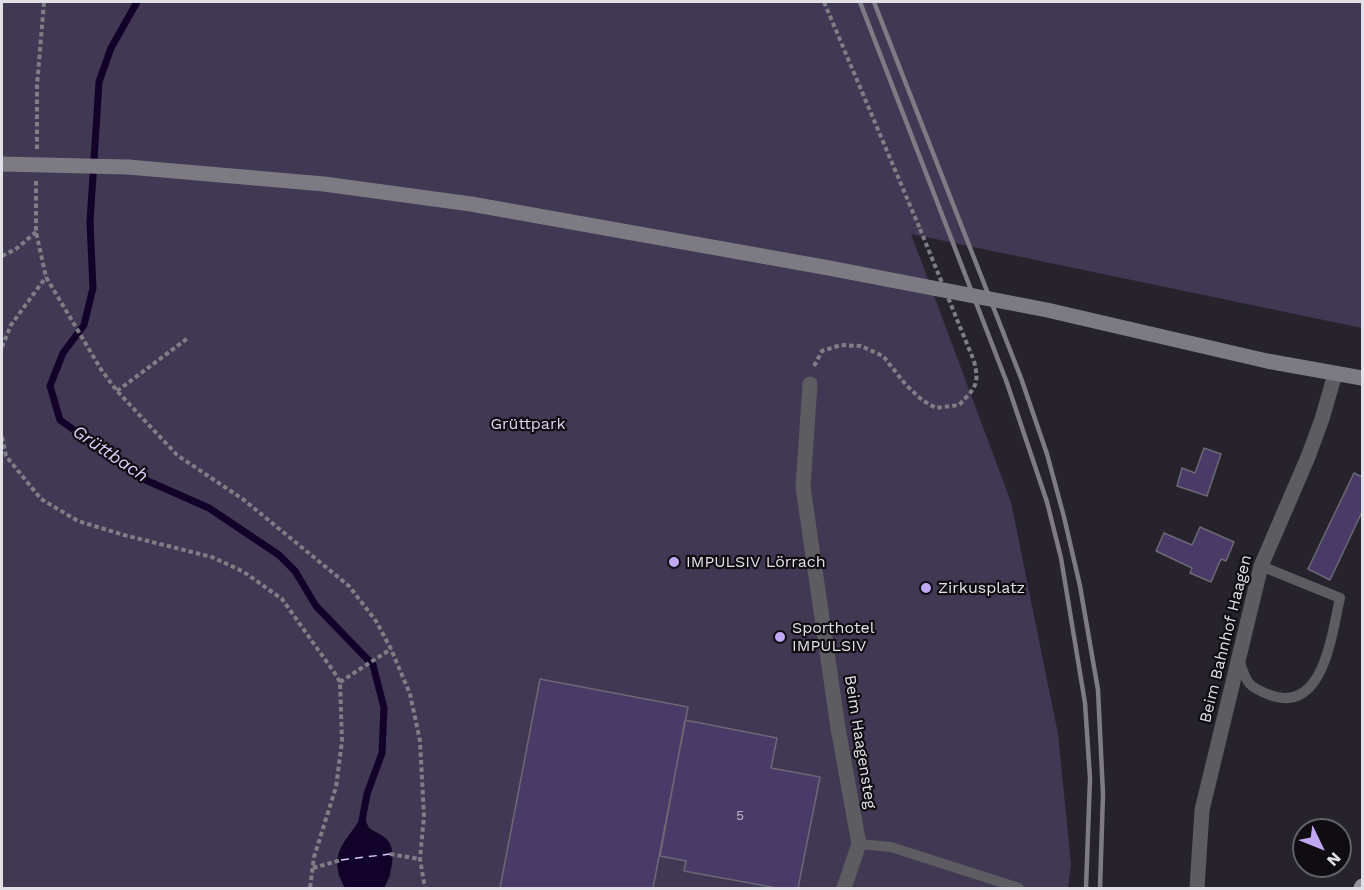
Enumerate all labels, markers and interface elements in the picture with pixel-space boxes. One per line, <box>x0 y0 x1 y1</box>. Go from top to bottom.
park label: Grüttpark <box>490 414 566 434</box>
water label: Grüttbach <box>68 421 152 487</box>
place label: IMPULSIV Lörrach <box>686 552 826 572</box>
street label: Beim Bahnhof Haagen <box>1196 553 1256 725</box>
marker: IMPULSIV Lörrach <box>667 555 681 569</box>
place label: Zirkusplatz <box>938 578 1025 598</box>
marker: Zirkusplatz <box>919 581 933 595</box>
place label: Sporthotel IMPULSIV <box>792 618 875 656</box>
marker: Sporthotel IMPULSIV <box>773 630 787 644</box>
street label: Beim Haagensteg <box>840 674 880 810</box>
house number: 5 <box>736 808 744 824</box>
north arrow <box>1292 818 1352 878</box>
text: N <box>1323 848 1345 870</box>

